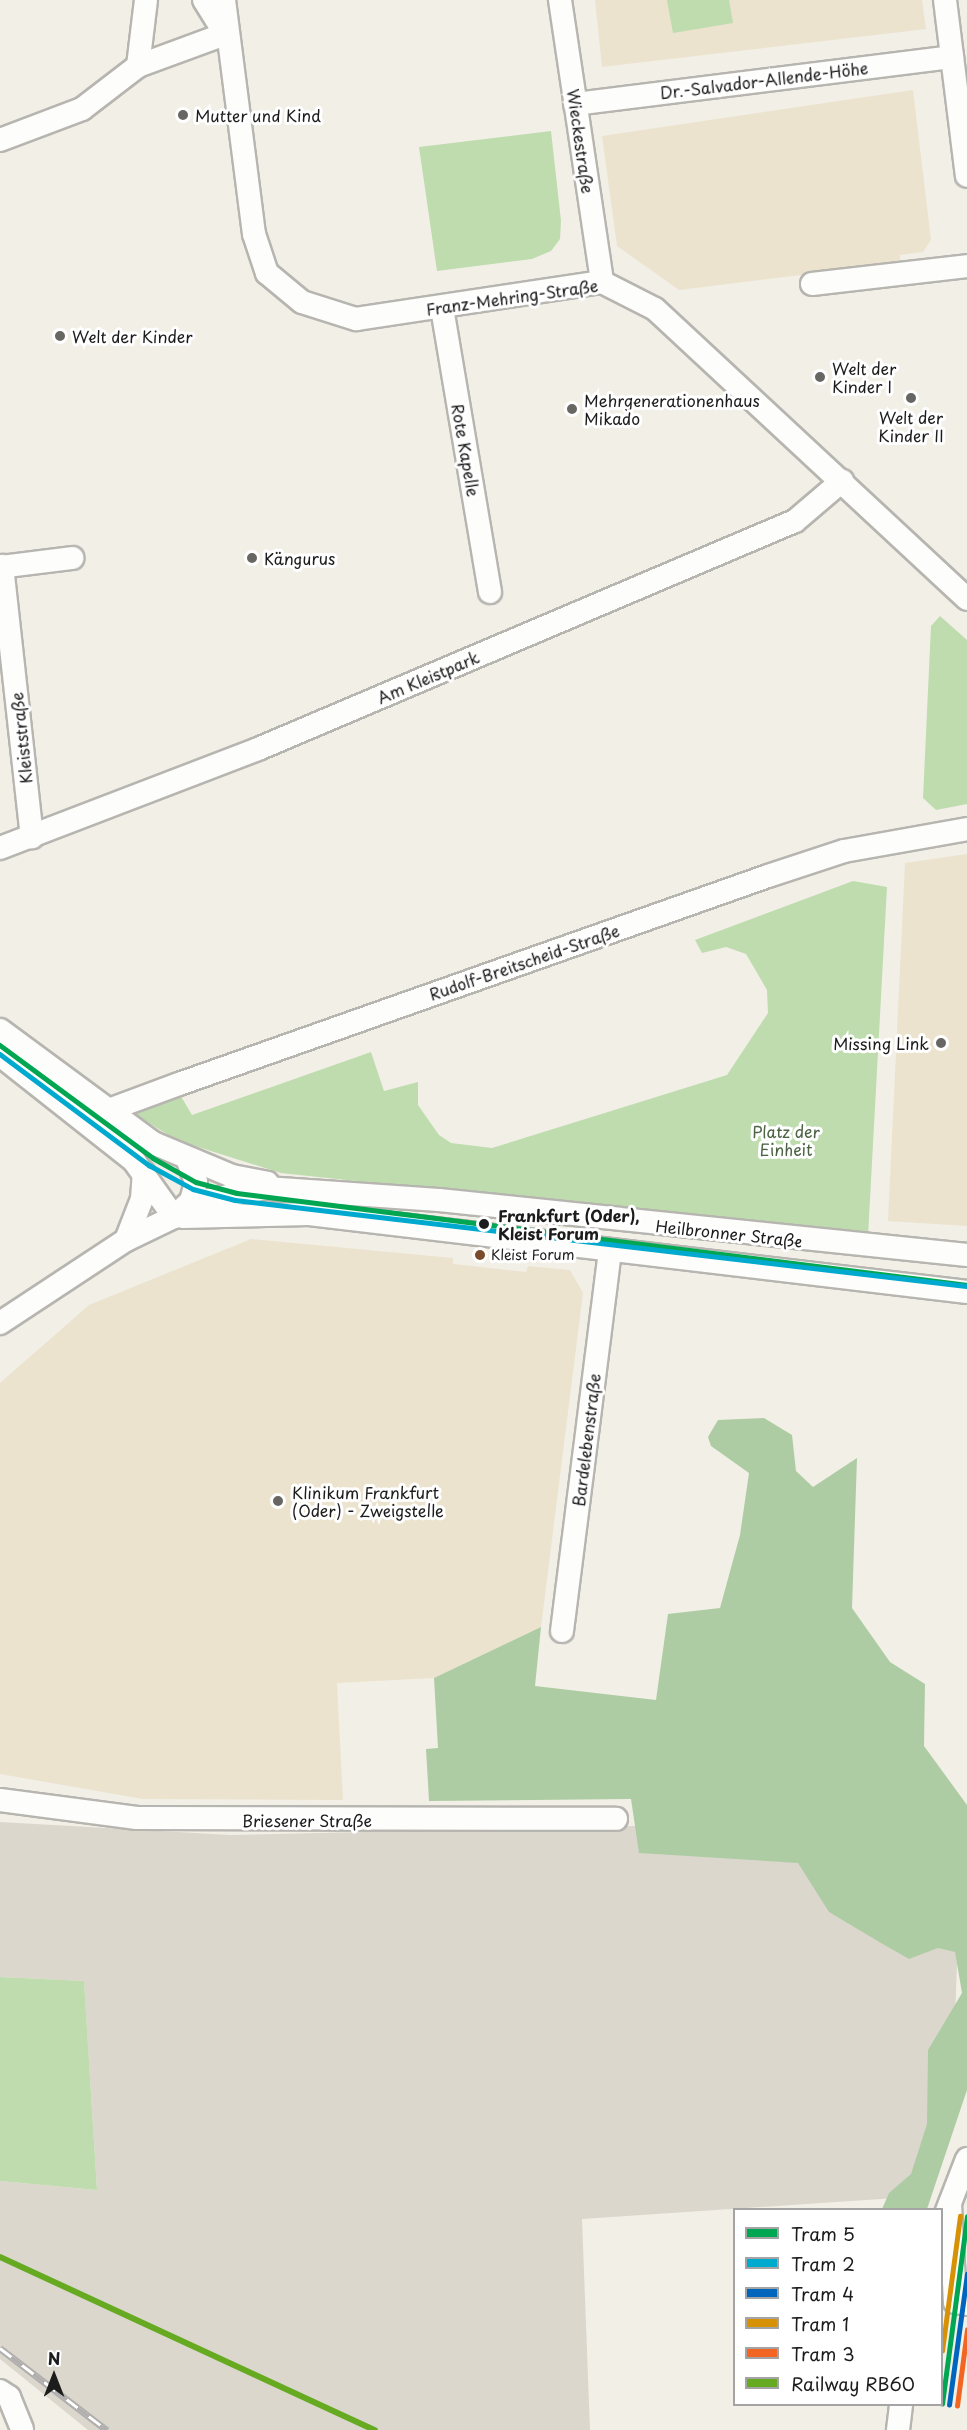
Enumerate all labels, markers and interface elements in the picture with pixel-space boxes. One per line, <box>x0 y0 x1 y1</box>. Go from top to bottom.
street label: Dr.-Salvador-Allende-Höhe <box>659 58 869 102</box>
street label: Wieckestraße <box>564 87 598 195</box>
place label: Mutter und Kind <box>195 105 323 125</box>
marker: Mutter und Kind <box>176 108 190 122</box>
street label: Franz-Mehring-Straße <box>425 275 599 319</box>
place label: Welt der Kinder <box>72 326 194 346</box>
marker: Welt der Kinder <box>53 329 67 343</box>
place label: Welt der Kinder I <box>832 358 898 396</box>
marker: Welt der Kinder I <box>813 370 827 384</box>
place label: Mehrgenerationenhaus Mikado <box>584 390 760 428</box>
marker: Welt der Kinder II <box>904 391 918 405</box>
street label: Rote Kapelle <box>448 402 484 498</box>
marker: Mehrgenerationenhaus Mikado <box>565 402 579 416</box>
place label: Welt der Kinder II <box>878 407 944 445</box>
place label: Kängurus <box>264 548 335 568</box>
marker: Kängurus <box>245 551 259 565</box>
street label: Am Kleistpark <box>374 647 482 707</box>
street label: Kleiststraße <box>7 691 35 785</box>
street label: Rudolf-Breitscheid-Straße <box>426 920 622 1004</box>
place label: Missing Link <box>833 1033 929 1053</box>
marker: Missing Link <box>934 1036 948 1050</box>
park label: Platz der Einheit <box>752 1121 820 1159</box>
place label: Frankfurt (Oder), Kleist Forum <box>498 1205 640 1243</box>
marker: Frankfurt (Oder), Kleist Forum <box>475 1215 493 1233</box>
street label: Heilbronner Straße <box>654 1216 804 1250</box>
place label: Kleist Forum <box>491 1247 575 1263</box>
marker: Kleist Forum <box>474 1249 486 1261</box>
street label: Bardelebenstraße <box>568 1372 604 1508</box>
place label: Klinikum Frankfurt (Oder) - Zweigstelle <box>292 1482 444 1520</box>
marker: Klinikum Frankfurt (Oder) - Zweigstelle <box>269 1492 287 1510</box>
street label: Briesener Straße <box>241 1810 373 1830</box>
legend <box>733 2208 943 2406</box>
text: Tram 5 <box>791 2220 855 2247</box>
text: Tram 2 <box>791 2250 855 2277</box>
text: Tram 4 <box>791 2280 854 2307</box>
text: Tram 1 <box>791 2310 849 2337</box>
text: Tram 3 <box>791 2340 855 2367</box>
north arrow <box>24 2346 84 2406</box>
text: N <box>48 2346 60 2370</box>
text: Railway RB60 <box>791 2370 915 2397</box>

